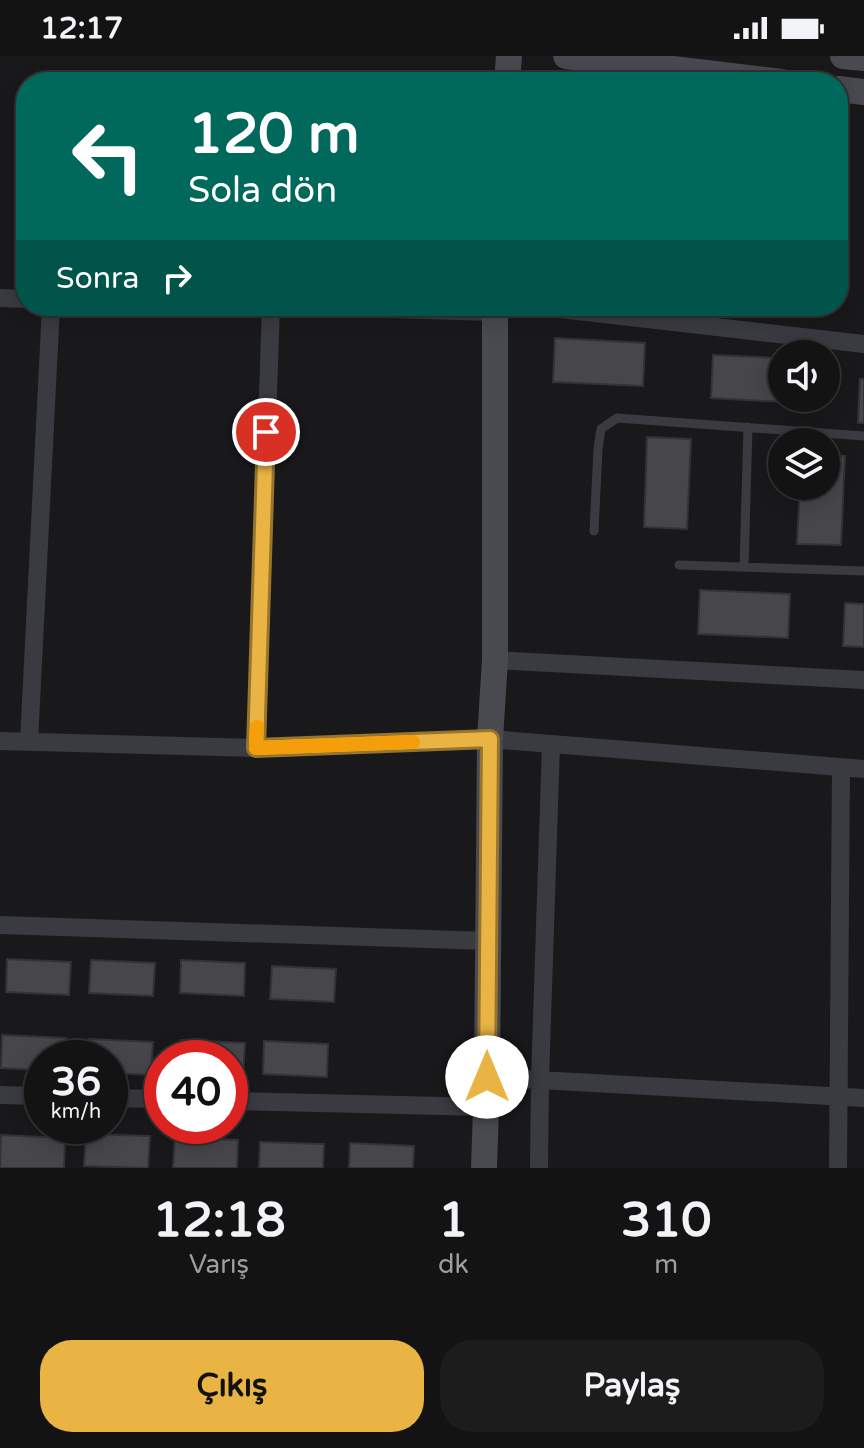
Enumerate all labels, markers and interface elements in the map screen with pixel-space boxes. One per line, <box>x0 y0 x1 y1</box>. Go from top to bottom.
text: 12:17 <box>40 10 123 47</box>
text: 120 m <box>188 101 359 168</box>
icon: left <box>56 104 160 208</box>
text: Sola dön <box>188 169 337 212</box>
icon: right <box>155 256 199 300</box>
text: Sonra <box>56 260 139 297</box>
map controls <box>768 340 840 500</box>
button: sound <box>768 340 840 412</box>
pin <box>232 398 300 466</box>
icon: arrive <box>244 410 288 454</box>
button: layers <box>768 428 840 500</box>
position arrow <box>445 1035 529 1119</box>
speed limit sign: 40 <box>144 1040 248 1144</box>
text: 36 <box>51 1058 101 1106</box>
text: km/h <box>51 1100 101 1124</box>
text: 12:18 <box>152 1192 286 1250</box>
text: 1 <box>438 1192 468 1250</box>
text: 310 <box>621 1192 711 1250</box>
text: Varış <box>189 1249 249 1280</box>
text: dk <box>438 1249 469 1280</box>
text: m <box>654 1249 678 1280</box>
button: Çıkış <box>40 1340 424 1432</box>
button: Paylaş <box>440 1340 824 1432</box>

